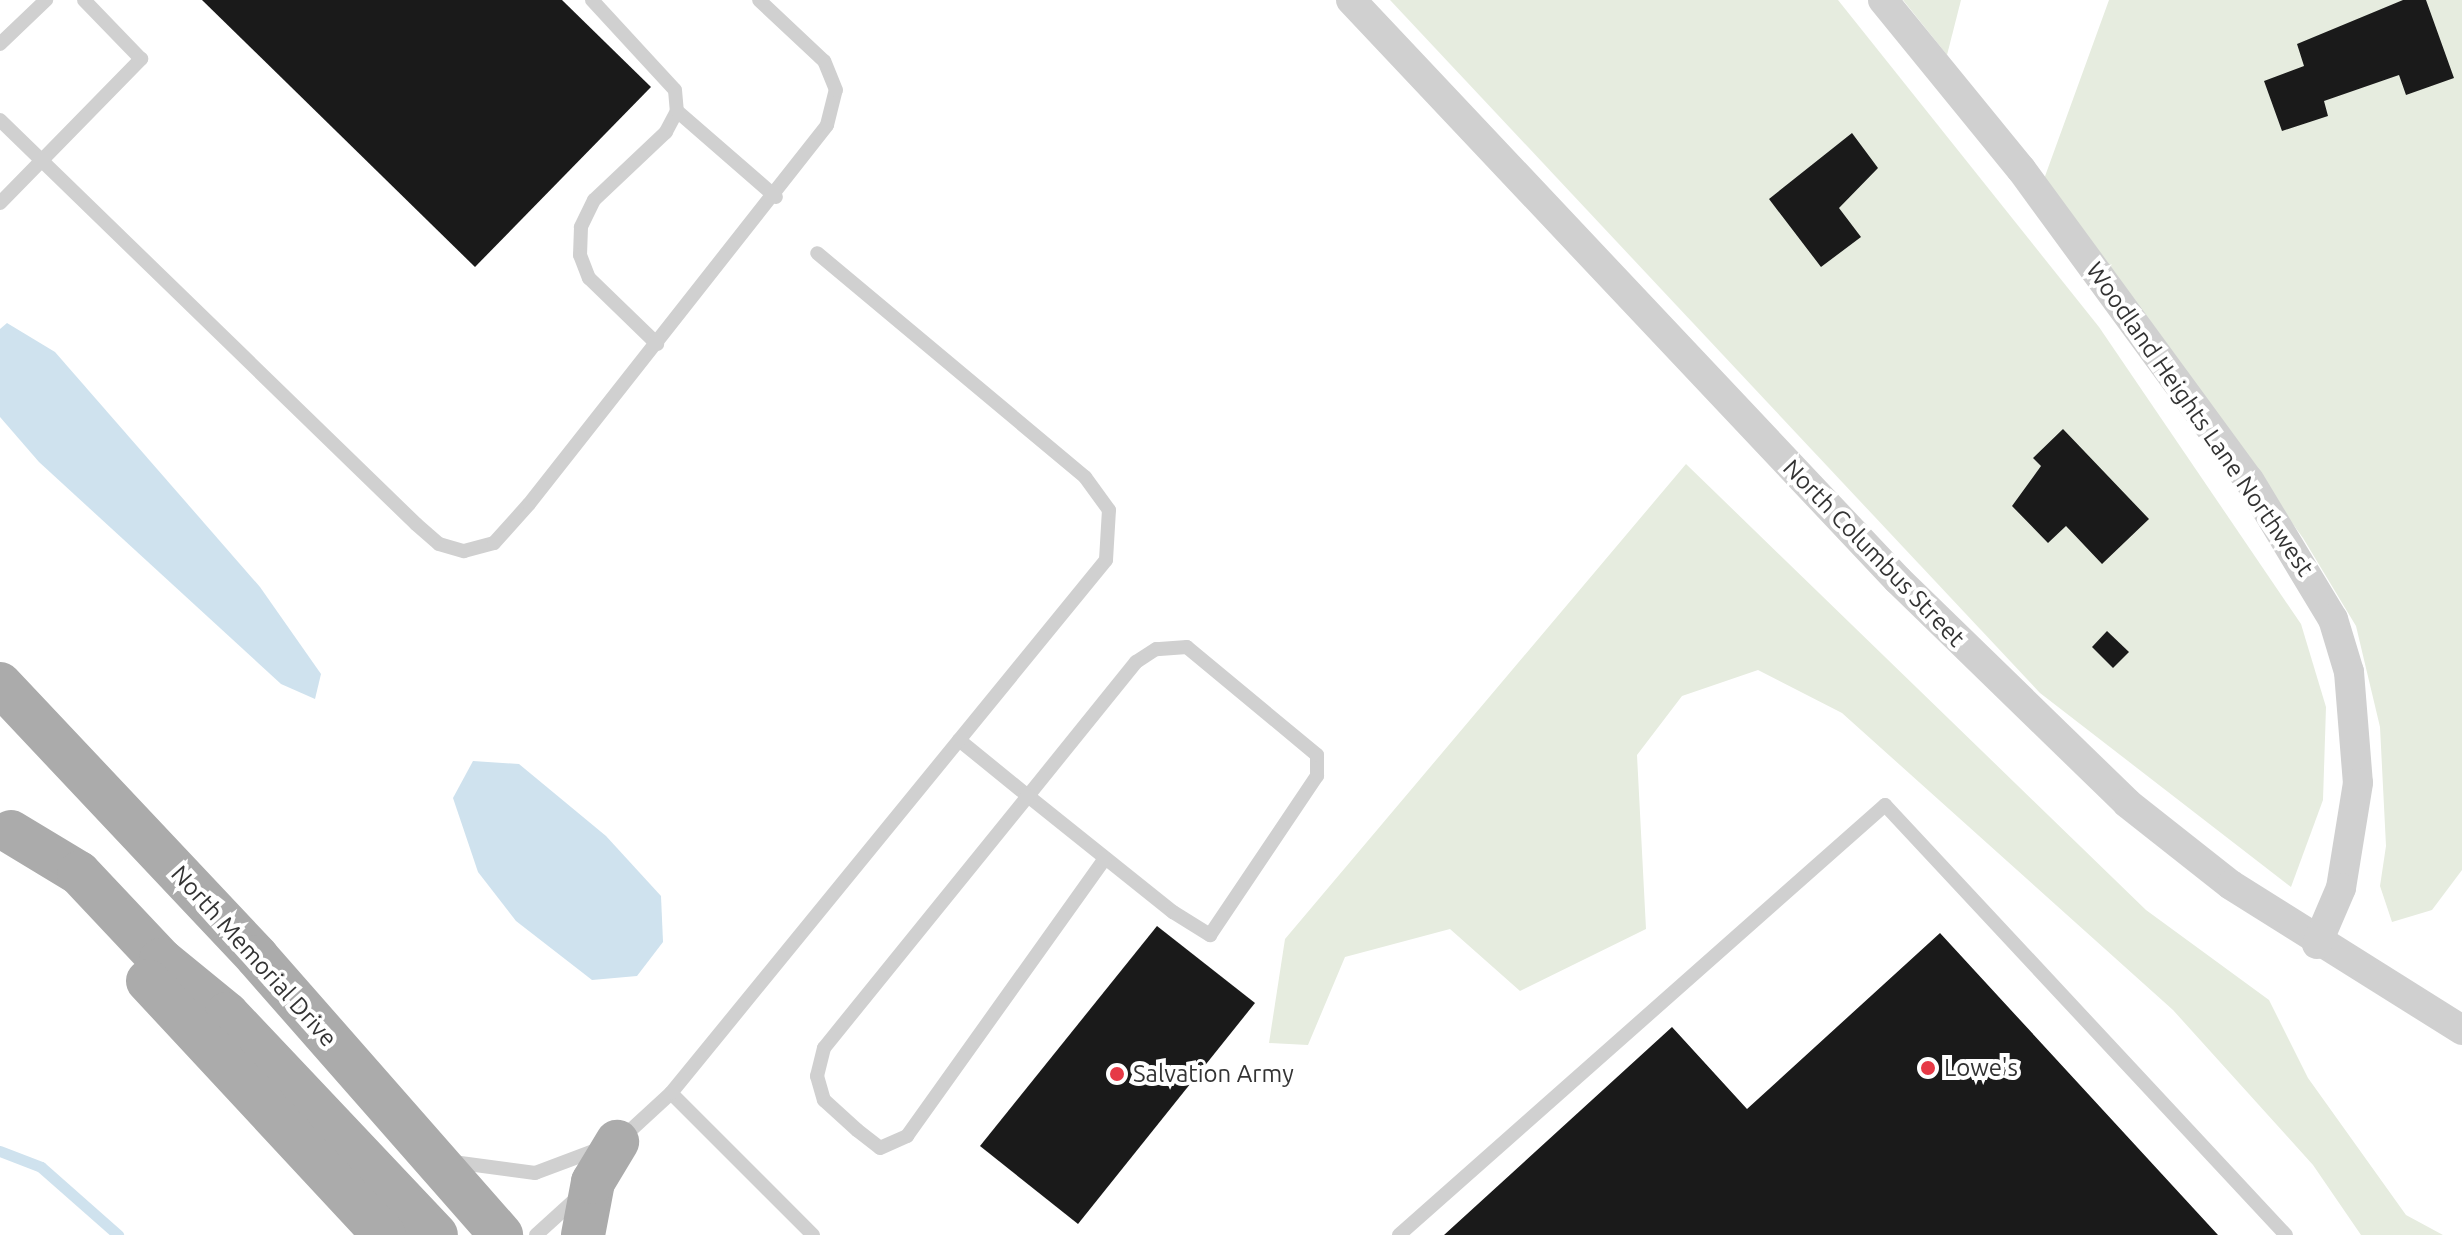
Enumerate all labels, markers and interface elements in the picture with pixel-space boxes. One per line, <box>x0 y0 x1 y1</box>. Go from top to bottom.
street label: Woodland Heights Lane Northwest <box>2080 256 2320 582</box>
street label: North Columbus Street <box>1777 453 1971 653</box>
street label: North Memorial Drive <box>165 860 343 1052</box>
place label: Lowe's <box>1944 1054 2018 1082</box>
marker: Lowe's <box>1919 1059 1937 1077</box>
place label: Salvation Army <box>1133 1060 1294 1088</box>
marker: Salvation Army <box>1108 1065 1126 1083</box>

